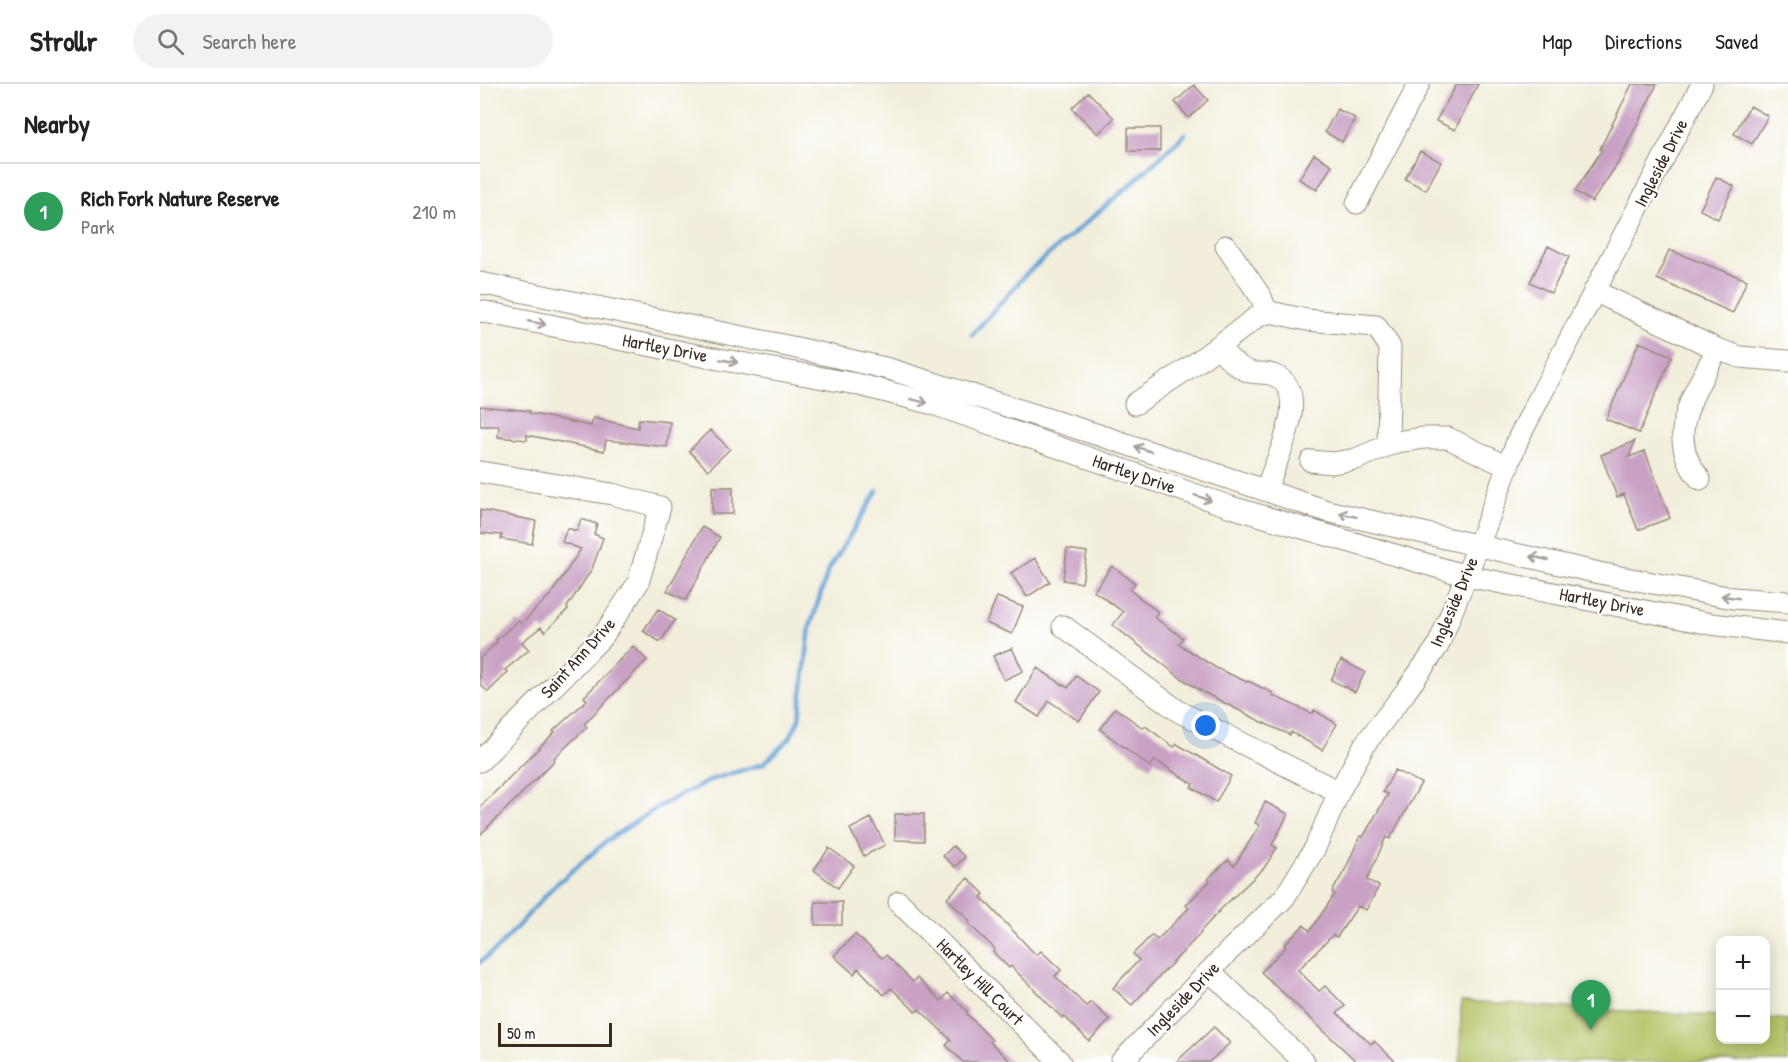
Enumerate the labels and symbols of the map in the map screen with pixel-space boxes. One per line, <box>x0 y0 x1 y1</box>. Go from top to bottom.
street label: Ingleside Drive <box>1628 115 1693 211</box>
one-way arrow <box>527 318 547 329</box>
street label: Hartley Drive <box>620 327 710 368</box>
one-way arrow <box>718 356 738 367</box>
one-way arrow <box>910 395 929 407</box>
one-way arrow <box>1134 443 1153 454</box>
street label: Hartley Drive <box>1089 448 1179 499</box>
one-way arrow <box>1193 493 1212 504</box>
one-way arrow <box>1339 509 1358 521</box>
one-way arrow <box>1529 552 1548 564</box>
street label: Ingleside Drive <box>1423 553 1484 651</box>
street label: Hartley Drive <box>1557 581 1647 622</box>
one-way arrow <box>1720 591 1740 602</box>
street label: Saint Ann Drive <box>535 612 621 704</box>
your location <box>1191 711 1220 740</box>
street label: Hartley Hill Court <box>931 932 1030 1031</box>
street label: Ingleside Drive <box>1140 956 1225 1042</box>
pin: 1 <box>1572 980 1610 1030</box>
scale bar <box>498 1020 612 1048</box>

